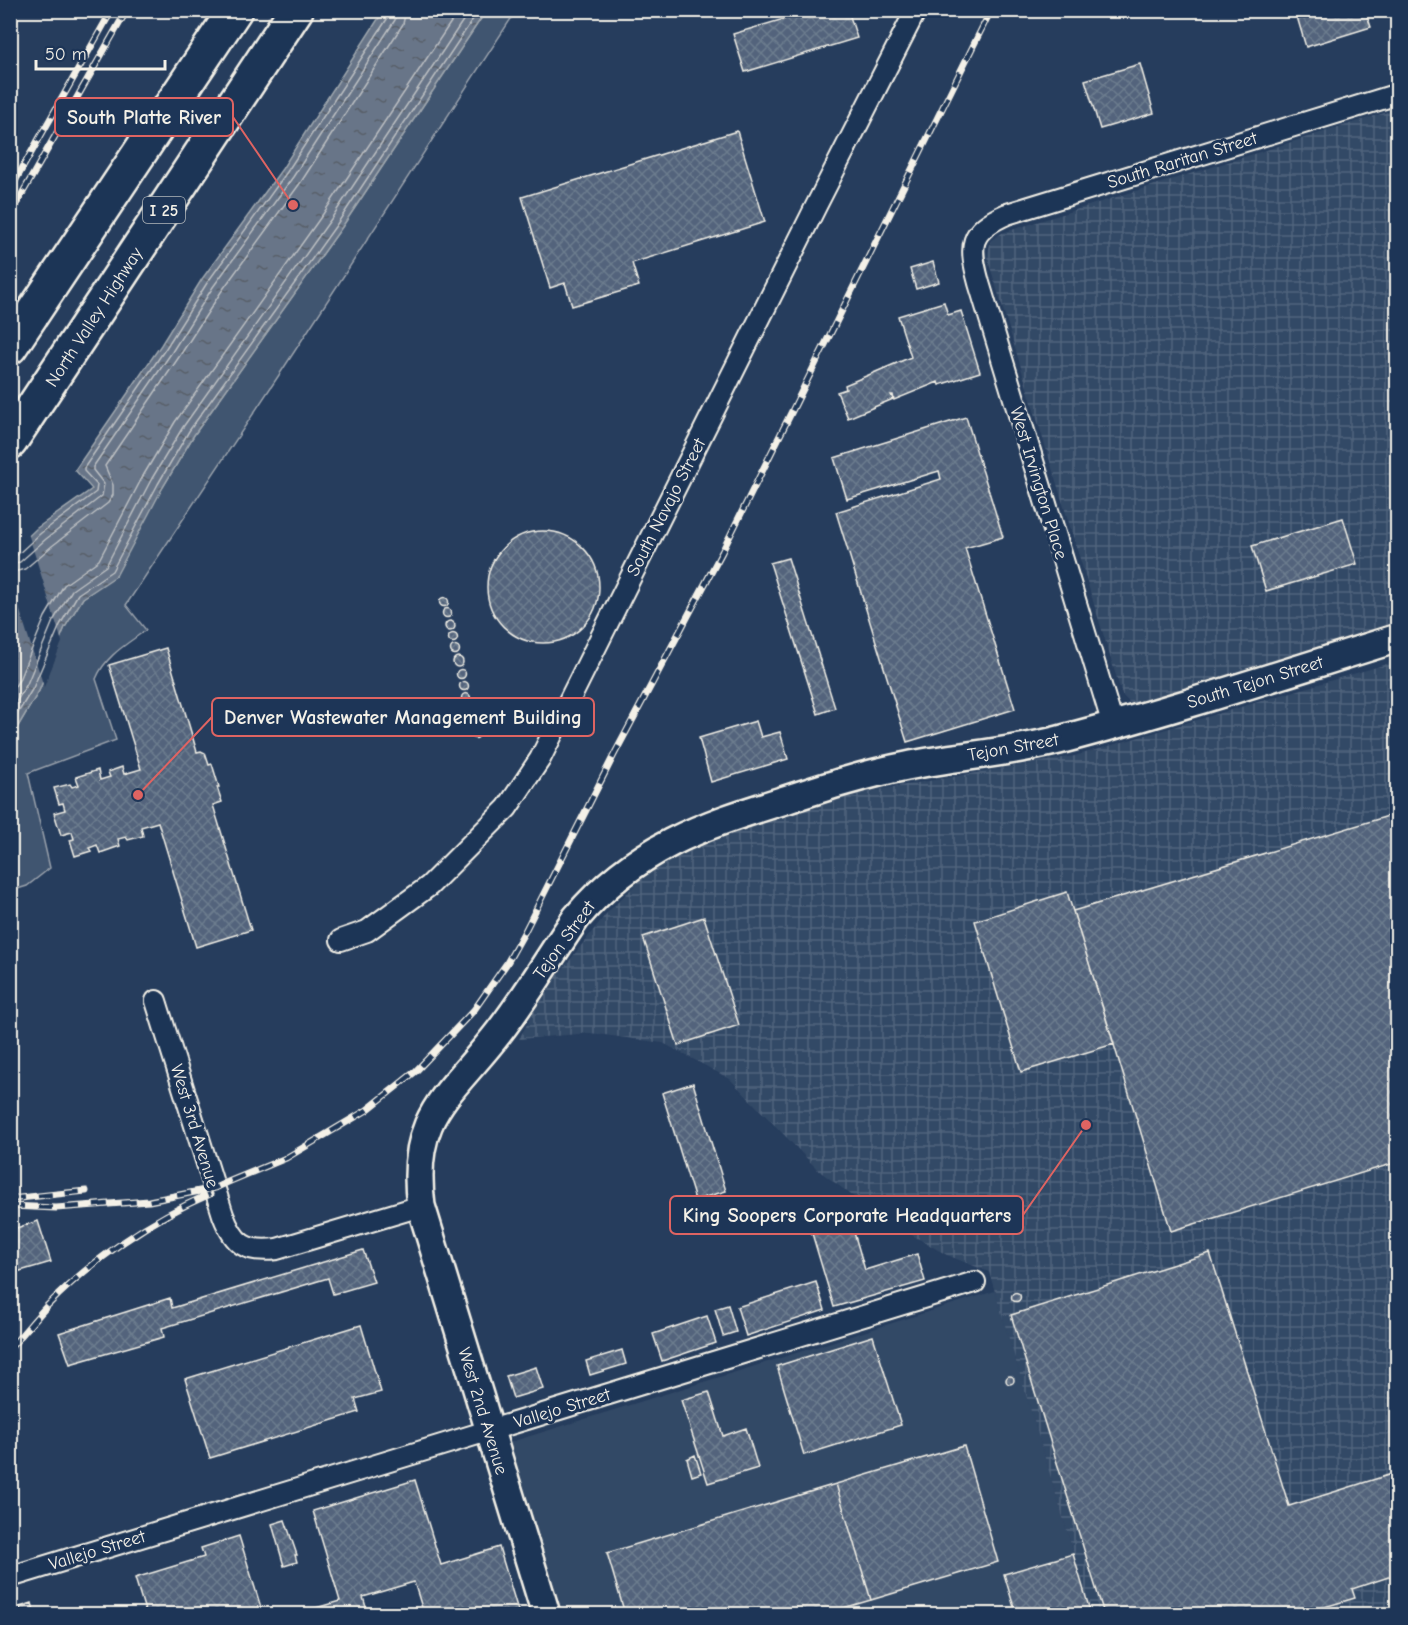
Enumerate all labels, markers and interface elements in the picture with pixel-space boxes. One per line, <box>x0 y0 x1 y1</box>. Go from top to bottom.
scale bar <box>36 33 165 71</box>
text: 50 m <box>45 44 87 65</box>
callout: South Platte River <box>55 98 233 136</box>
text: South Platte River <box>67 106 221 129</box>
street label: South Raritan Street <box>1105 127 1260 193</box>
road number: I 25 <box>143 197 185 223</box>
street label: North Valley Highway <box>41 243 148 391</box>
street label: West Irvington Place <box>1005 404 1072 562</box>
street label: South Navajo Street <box>623 434 711 580</box>
street label: South Tejon Street <box>1185 652 1327 713</box>
callout: Denver Wastewater Management Building <box>212 698 594 736</box>
text: Denver Wastewater Management Building <box>224 706 582 729</box>
street label: Tejon Street <box>966 729 1061 766</box>
street label: Tejon Street <box>529 896 600 984</box>
street label: West 3rd Avenue <box>166 1062 223 1190</box>
callout: King Soopers Corporate Headquarters <box>670 1196 1023 1234</box>
text: King Soopers Corporate Headquarters <box>683 1204 1011 1227</box>
street label: West 2nd Avenue <box>453 1345 512 1477</box>
street label: Vallejo Street <box>511 1384 614 1433</box>
street label: Vallejo Street <box>46 1526 149 1575</box>

